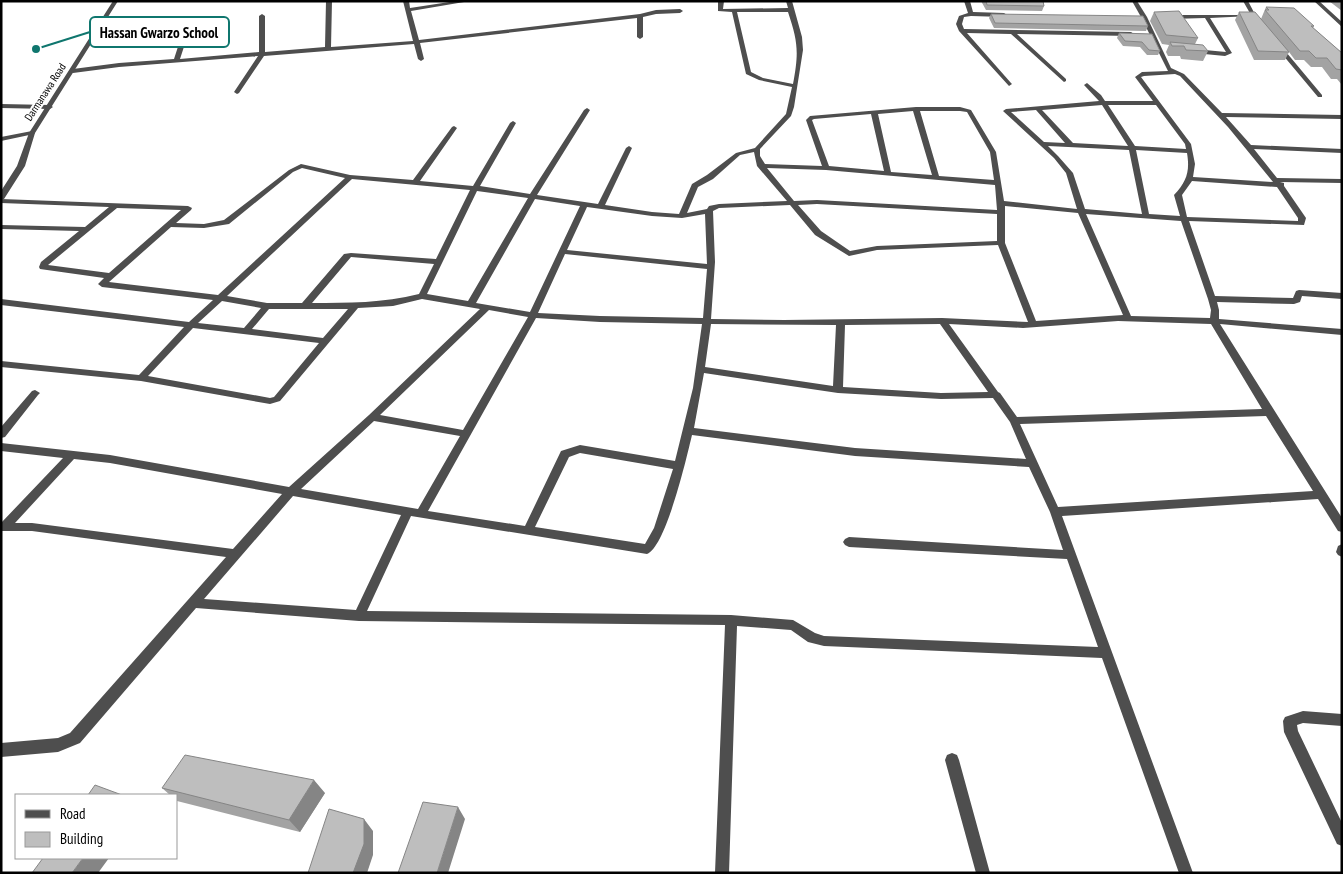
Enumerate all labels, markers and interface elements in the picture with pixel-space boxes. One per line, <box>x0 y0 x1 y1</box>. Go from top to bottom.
callout: Hassan Gwarzo School <box>90 17 229 47</box>
text: Hassan Gwarzo School <box>100 23 219 42</box>
street label: Darmanawa Road <box>21 60 69 123</box>
legend <box>15 794 178 859</box>
text: Road <box>60 804 86 823</box>
text: Building <box>60 829 103 848</box>

